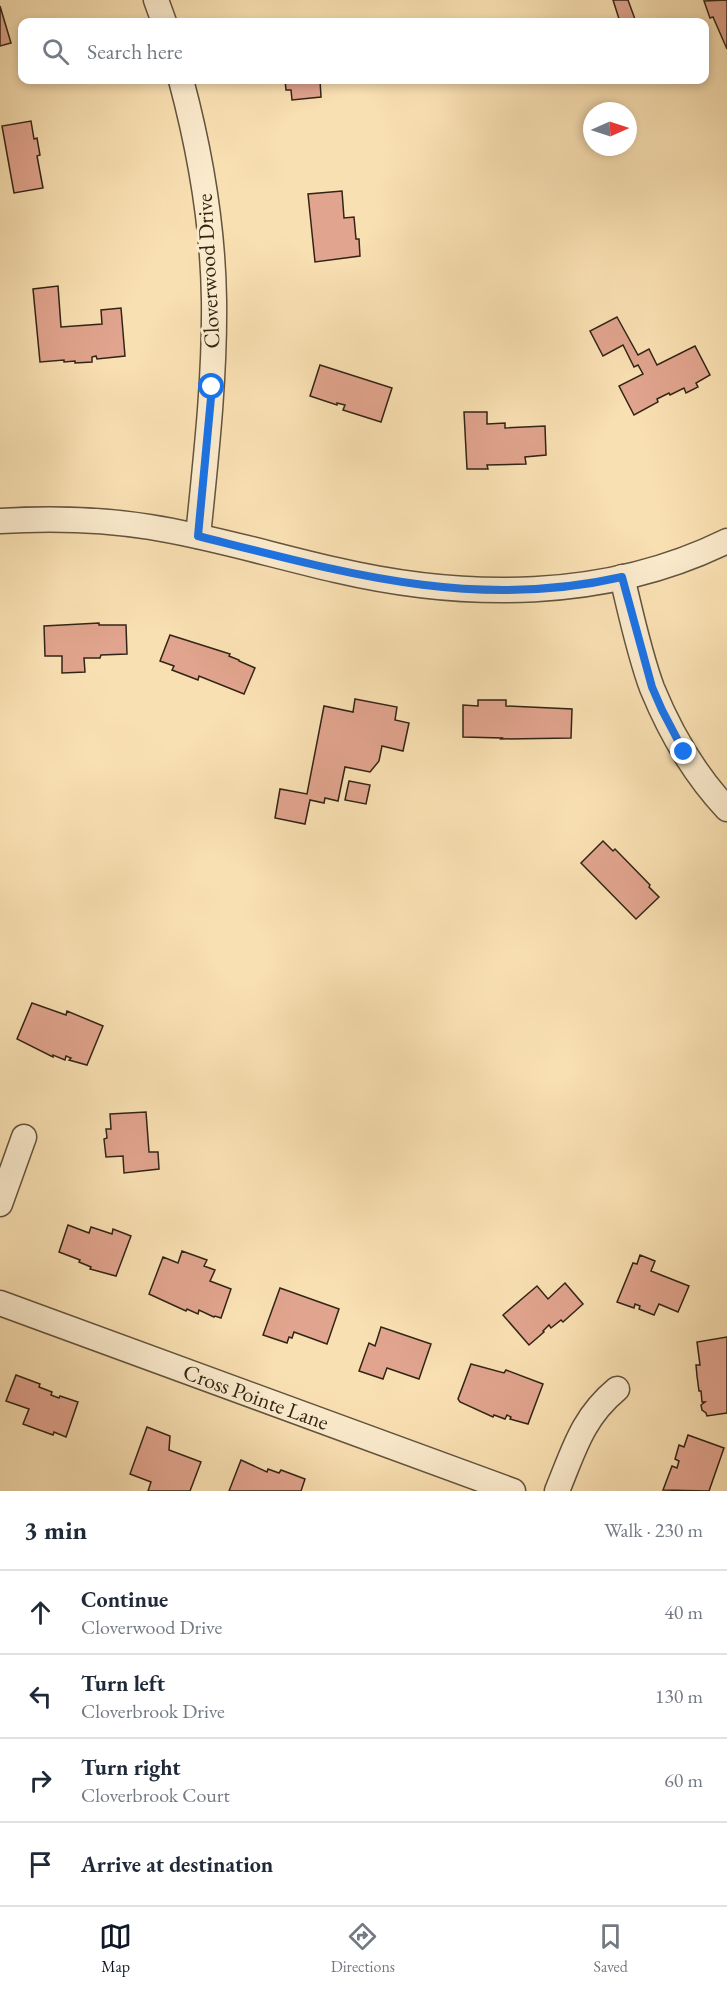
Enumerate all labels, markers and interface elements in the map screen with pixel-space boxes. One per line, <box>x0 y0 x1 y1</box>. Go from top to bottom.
search box <box>18 18 709 84</box>
icon: search <box>39 35 72 68</box>
text: Search here <box>87 37 182 66</box>
north arrow <box>583 102 637 156</box>
street label: Cloverwood Drive <box>189 192 227 349</box>
route start <box>198 373 224 399</box>
route end <box>670 738 696 764</box>
street label: Cross Pointe Lane <box>179 1357 333 1437</box>
text: 3 min <box>24 1513 87 1547</box>
text: Walk · 230 m <box>604 1517 703 1543</box>
text: Continue <box>81 1585 168 1614</box>
icon: ahead <box>24 1596 57 1629</box>
text: 40 m <box>664 1599 703 1625</box>
text: Cloverwood Drive <box>81 1614 222 1640</box>
text: Turn left <box>81 1669 165 1698</box>
icon: left <box>24 1680 57 1713</box>
text: 130 m <box>655 1683 703 1709</box>
text: Cloverbrook Drive <box>81 1698 225 1724</box>
text: Turn right <box>81 1753 180 1782</box>
icon: right <box>24 1764 57 1797</box>
text: 60 m <box>664 1767 703 1793</box>
text: Cloverbrook Court <box>81 1782 230 1808</box>
icon: arrive <box>24 1848 57 1881</box>
text: Arrive at destination <box>81 1850 273 1879</box>
tab: Map <box>99 1920 132 1977</box>
tab: Directions <box>331 1920 395 1977</box>
tab: Saved <box>593 1920 628 1977</box>

